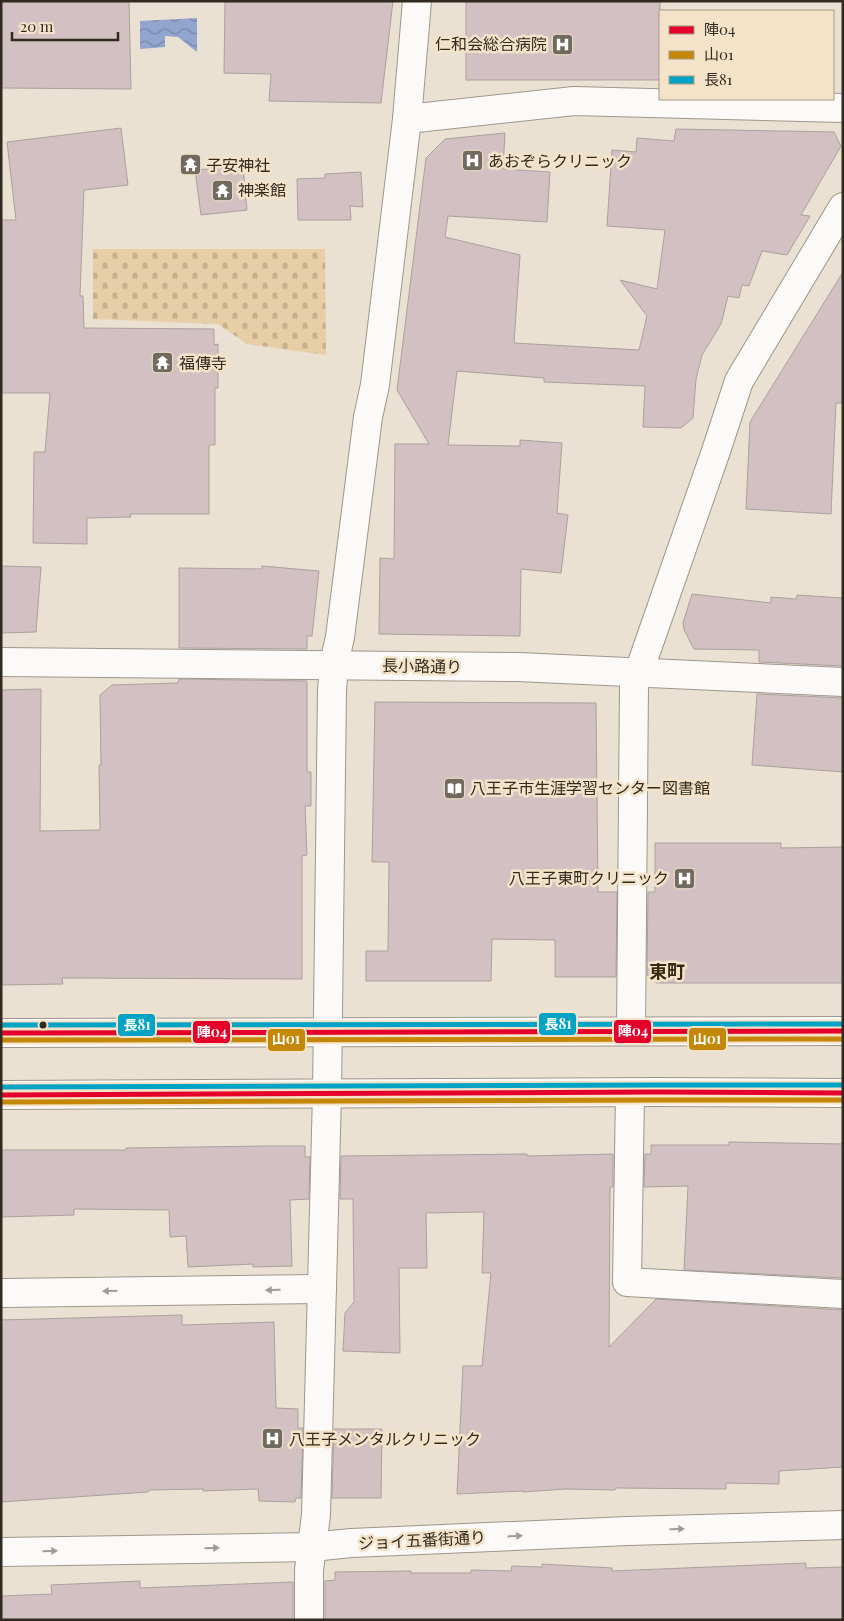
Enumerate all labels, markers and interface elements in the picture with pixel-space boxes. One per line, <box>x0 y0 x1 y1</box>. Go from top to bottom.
scale bar <box>12 10 119 42</box>
legend <box>659 10 834 100</box>
text: 20 m <box>20 16 54 36</box>
text: 陣04 <box>704 19 735 39</box>
hospital icon: 仁和会総合病院 <box>551 32 575 56</box>
place label: 仁和会総合病院 <box>435 33 547 54</box>
text: 山01 <box>704 44 734 64</box>
text: 長81 <box>704 69 733 89</box>
hospital icon: あおぞらクリニック <box>460 149 484 173</box>
place label: あおぞらクリニック <box>488 150 632 171</box>
temple icon: 子安神社 <box>178 153 202 177</box>
place label: 子安神社 <box>206 154 270 175</box>
temple icon: 神楽館 <box>210 178 234 202</box>
place label: 神楽館 <box>238 179 286 200</box>
temple icon: 福傳寺 <box>151 351 175 375</box>
place label: 福傳寺 <box>179 352 227 373</box>
street label: 長小路通り <box>382 654 462 677</box>
library icon: 八王子市生涯学習センター図書館 <box>442 776 466 800</box>
place label: 八王子市生涯学習センター図書館 <box>470 777 710 798</box>
hospital icon: 八王子東町クリニック <box>673 866 697 890</box>
place label: 八王子東町クリニック <box>509 867 669 888</box>
district label: 東町 <box>649 959 685 983</box>
line badge: 長81 <box>538 1012 577 1036</box>
line badge: 長81 <box>117 1013 156 1037</box>
text: 長81 <box>544 1014 572 1033</box>
text: 長81 <box>123 1015 151 1034</box>
line badge: 陣04 <box>613 1019 652 1044</box>
unlabelled marker <box>38 1020 48 1030</box>
line badge: 陣04 <box>192 1020 231 1044</box>
text: 陣04 <box>618 1021 648 1040</box>
text: 陣04 <box>197 1022 227 1041</box>
line badge: 山01 <box>688 1027 727 1051</box>
line badge: 山01 <box>267 1028 306 1052</box>
text: 山01 <box>272 1029 300 1048</box>
text: 山01 <box>693 1029 721 1048</box>
one-way arrow <box>265 1286 281 1294</box>
one-way arrow <box>102 1288 118 1296</box>
hospital icon: 八王子メンタルクリニック <box>261 1427 285 1451</box>
place label: 八王子メンタルクリニック <box>289 1428 481 1449</box>
one-way arrow <box>669 1525 685 1533</box>
street label: ジョイ五番街通り <box>358 1526 486 1553</box>
one-way arrow <box>507 1531 523 1539</box>
one-way arrow <box>205 1544 221 1552</box>
one-way arrow <box>42 1547 58 1555</box>

